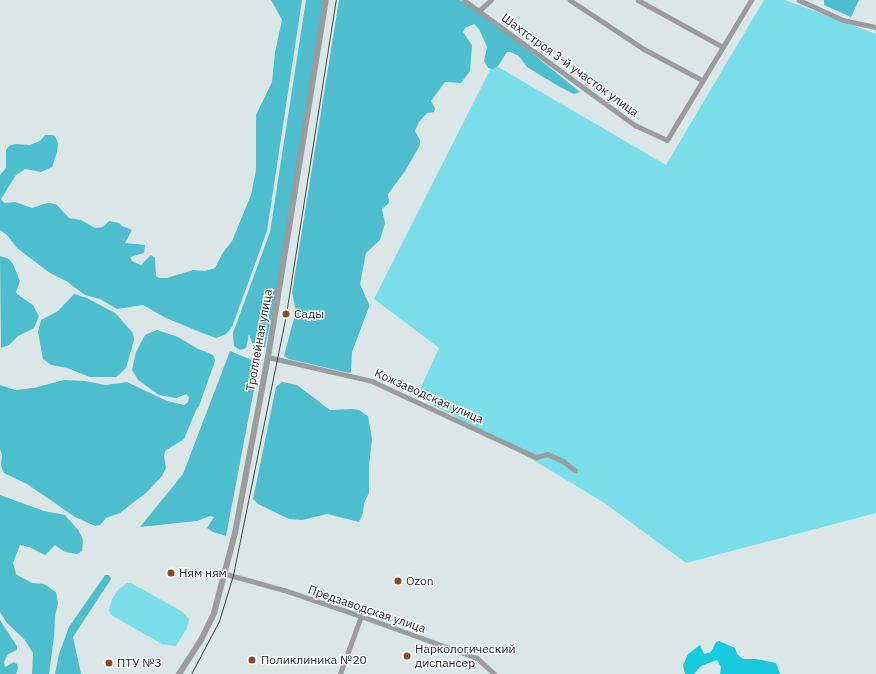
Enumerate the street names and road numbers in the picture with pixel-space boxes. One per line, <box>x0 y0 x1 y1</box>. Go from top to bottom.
street label: Шахтстроя 3-й участок улица <box>499 10 641 120</box>
street label: Троллейная улица <box>243 288 275 392</box>
street label: Кожзаводская улица <box>372 365 486 427</box>
street label: Предзаводская улица <box>306 582 428 636</box>

